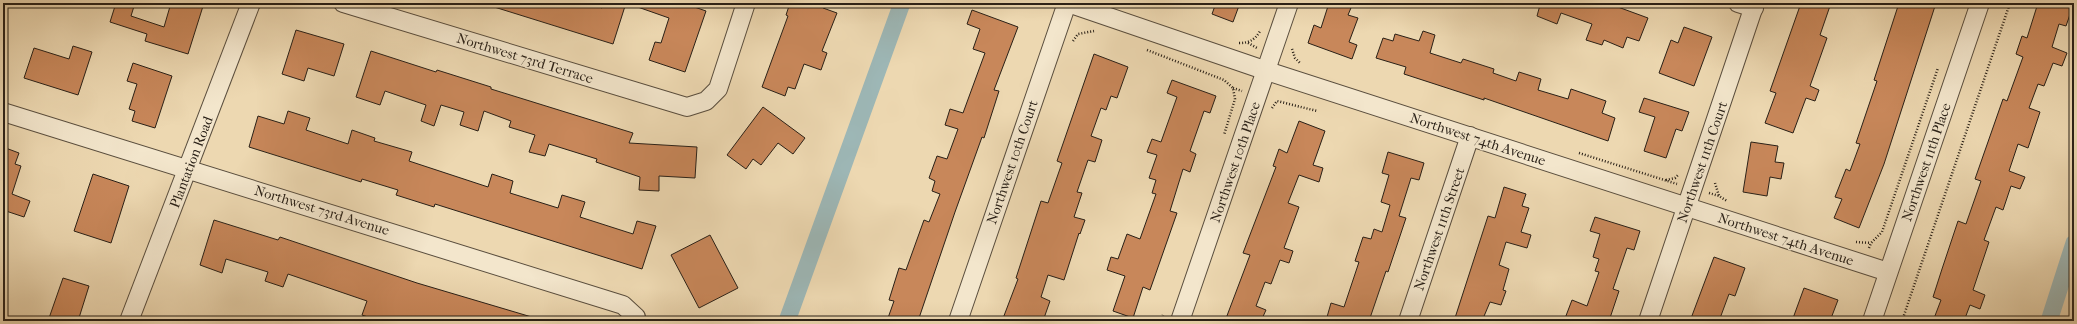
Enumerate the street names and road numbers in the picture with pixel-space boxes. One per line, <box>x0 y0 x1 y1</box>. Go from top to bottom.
street label: Northwest 73rd Terrace <box>455 30 595 87</box>
street label: Northwest 10th Court <box>983 98 1042 226</box>
street label: Northwest 10th Place <box>1207 99 1264 225</box>
street label: Northwest 11th Court <box>1674 99 1731 225</box>
street label: Northwest 11th Place <box>1898 101 1955 224</box>
street label: Northwest 74th Avenue <box>1408 109 1548 170</box>
street label: Plantation Road <box>166 114 217 210</box>
street label: Northwest 11th Street <box>1410 165 1469 293</box>
street label: Northwest 73rd Avenue <box>252 182 391 239</box>
street label: Northwest 74th Avenue <box>1716 209 1856 270</box>

